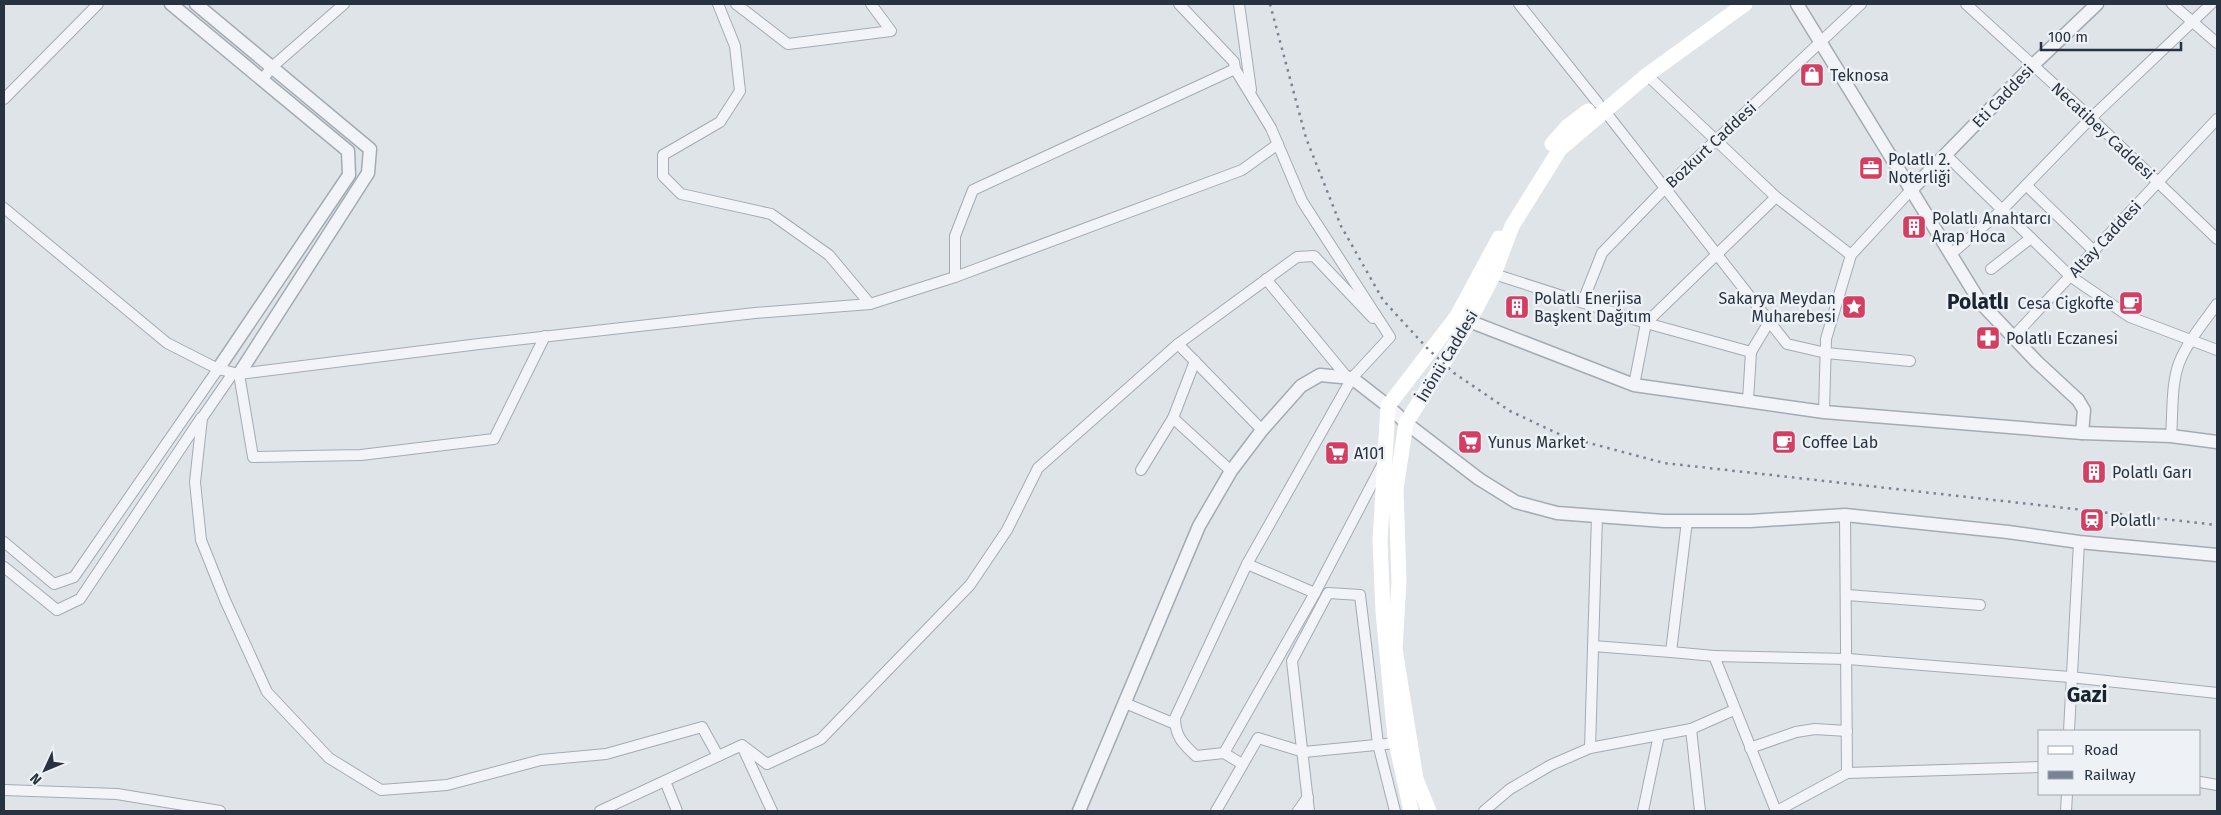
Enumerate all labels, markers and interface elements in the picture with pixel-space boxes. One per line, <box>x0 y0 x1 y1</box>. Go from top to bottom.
scale bar <box>2041 20 2181 52</box>
text: 100 m <box>2048 28 2088 46</box>
street label: Eti Caddesi <box>1968 61 2038 131</box>
shop icon: Teknosa <box>1799 62 1825 88</box>
place label: Teknosa <box>1830 66 1889 85</box>
street label: Necatibey Caddesi <box>2048 78 2158 184</box>
street label: Bozkurt Caddesi <box>1662 98 1760 192</box>
place label: Polatlı 2. Noterliği <box>1888 150 1951 187</box>
office icon: Polatlı 2. Noterliği <box>1858 155 1884 181</box>
street label: Altay Caddesi <box>2065 197 2145 281</box>
place label: Polatlı Anahtarcı Arap Hoca <box>1932 209 2051 246</box>
building icon: Polatlı Anahtarcı Arap Hoca <box>1901 214 1927 240</box>
place label: Polatlı Enerjisa Başkent Dağıtım <box>1534 289 1651 327</box>
place label: Sakarya Meydan Muharebesi <box>1719 289 1836 326</box>
district label: Polatlı <box>1947 289 2009 315</box>
cafe icon: Cesa Cigkofte <box>2118 290 2144 316</box>
building icon: Polatlı Enerjisa Başkent Dağıtım <box>1504 294 1530 320</box>
place icon: Sakarya Meydan Muharebesi <box>1841 294 1867 320</box>
place label: Cesa Cigkofte <box>2018 294 2114 313</box>
street label: İnönü Caddesi <box>1411 306 1482 405</box>
pharmacy icon: Polatlı Eczanesi <box>1975 325 2001 351</box>
place label: Polatlı Eczanesi <box>2006 329 2118 348</box>
supermarket icon: Yunus Market <box>1457 429 1483 455</box>
cafe icon: Coffee Lab <box>1771 429 1797 455</box>
place label: Yunus Market <box>1488 433 1586 452</box>
place label: Coffee Lab <box>1802 433 1878 452</box>
supermarket icon: A101 <box>1324 440 1350 466</box>
place label: A101 <box>1354 444 1385 463</box>
building icon: Polatlı Garı <box>2081 459 2107 485</box>
place label: Polatlı Garı <box>2112 463 2192 482</box>
station icon: Polatlı <box>2079 507 2105 533</box>
place label: Polatlı <box>2110 511 2156 530</box>
district label: Gazi <box>2067 682 2107 708</box>
legend <box>2038 730 2201 795</box>
text: Road <box>2084 741 2119 759</box>
north arrow <box>20 745 70 795</box>
text: Railway <box>2084 766 2136 784</box>
text: N <box>27 769 45 788</box>

